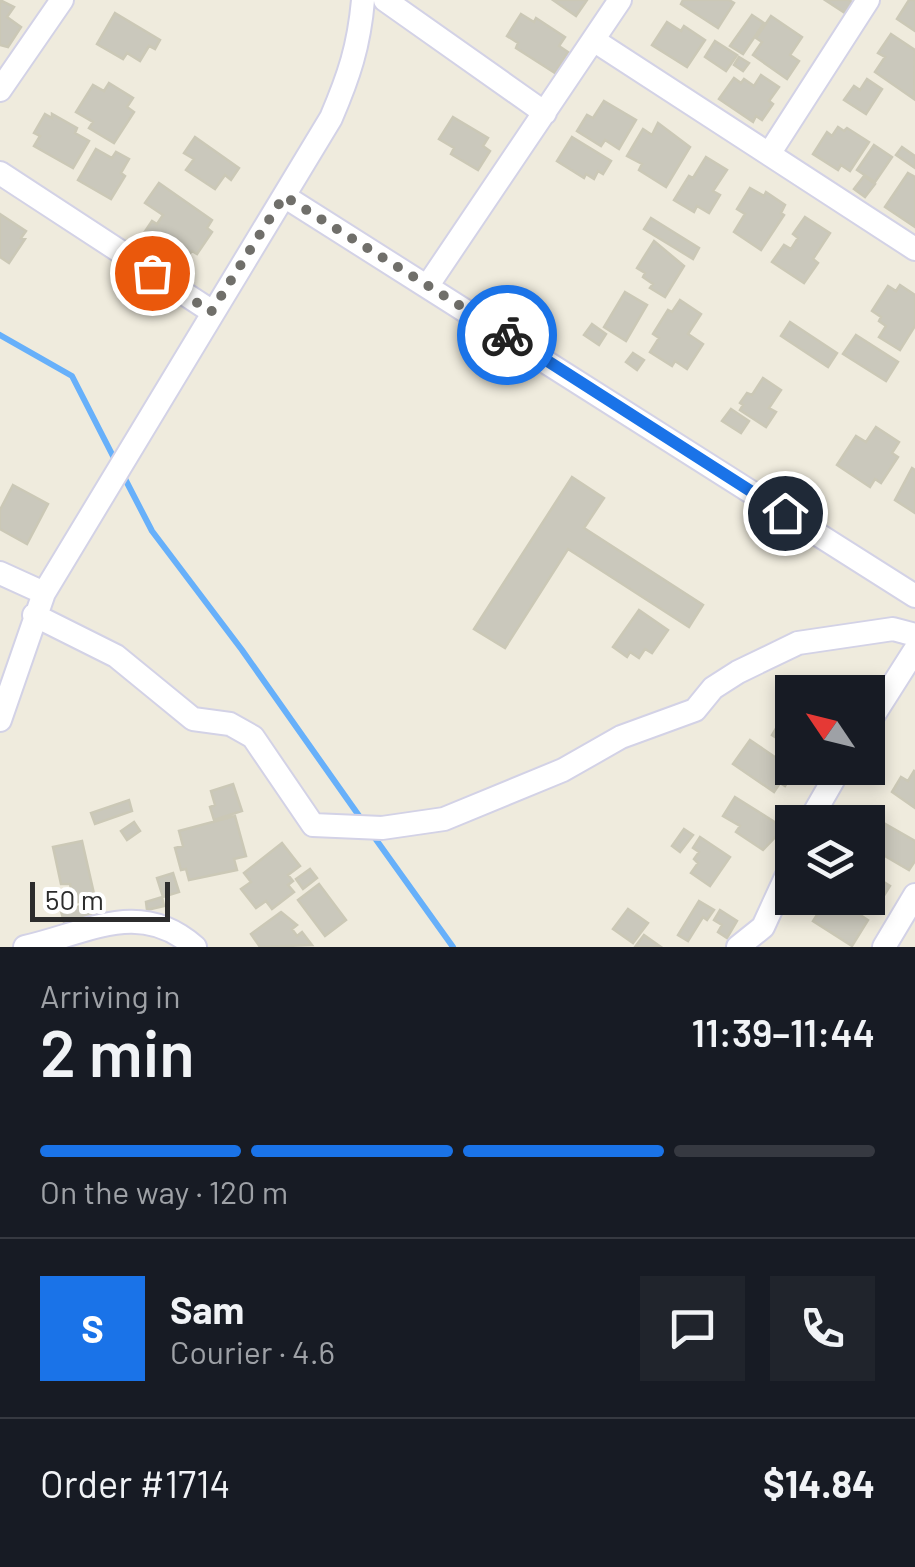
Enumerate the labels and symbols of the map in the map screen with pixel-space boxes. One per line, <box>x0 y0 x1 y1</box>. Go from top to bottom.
pin <box>110 231 195 316</box>
courier <box>457 285 557 385</box>
pin <box>743 471 828 556</box>
north arrow <box>775 675 885 785</box>
scale bar <box>30 877 170 921</box>

